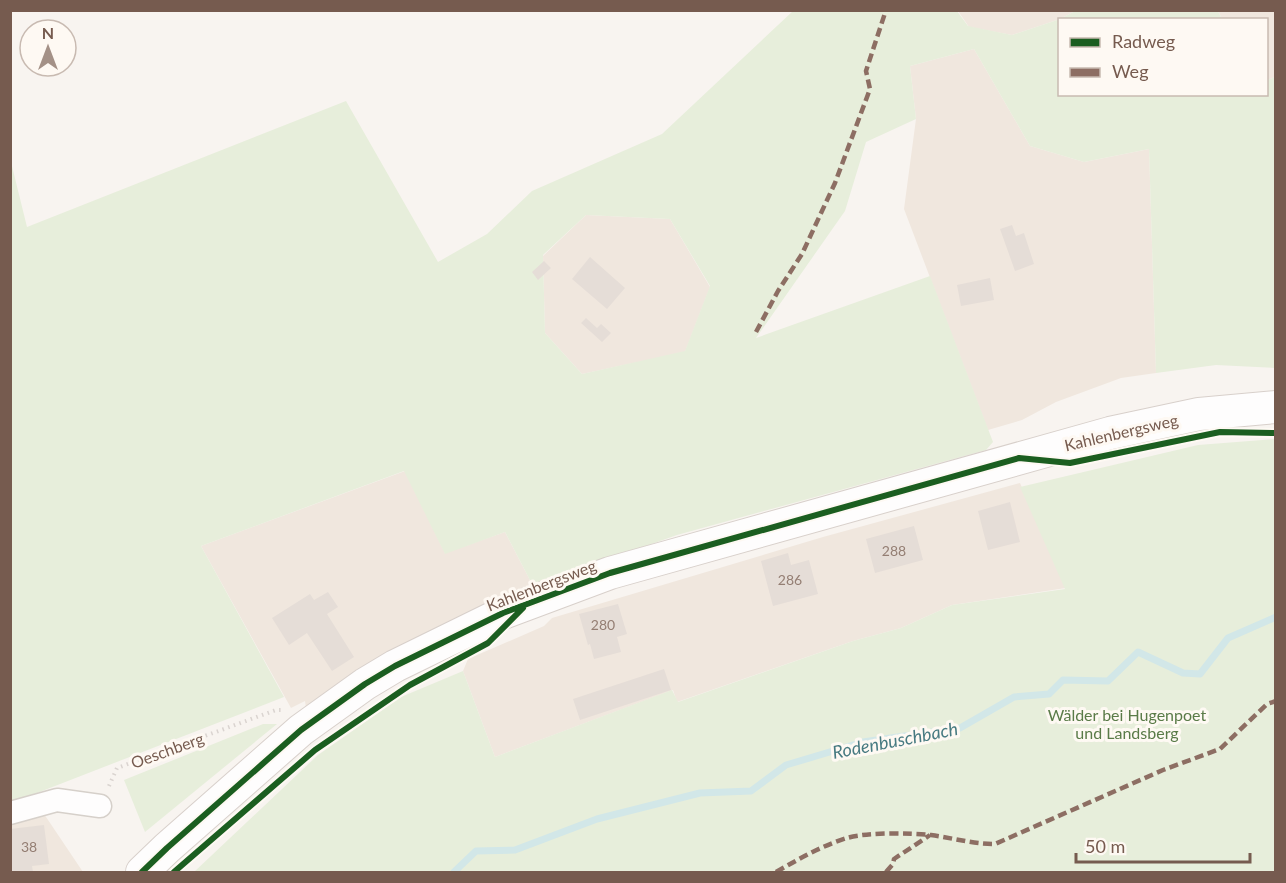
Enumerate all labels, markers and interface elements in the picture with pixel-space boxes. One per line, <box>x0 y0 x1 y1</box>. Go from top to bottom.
north arrow <box>18 18 78 78</box>
legend <box>1058 18 1268 96</box>
text: N <box>42 23 54 42</box>
text: Radweg <box>1112 30 1175 52</box>
text: Weg <box>1112 60 1149 82</box>
street label: Kahlenbergsweg <box>1062 410 1180 454</box>
house number: 288 <box>882 542 906 559</box>
street label: Kahlenbergsweg <box>483 555 599 615</box>
house number: 286 <box>778 571 802 588</box>
house number: 280 <box>591 616 615 633</box>
park label: Wälder bei Hugenpoet und Landsberg <box>1048 705 1206 742</box>
water label: Rodenbuschbach <box>830 717 960 763</box>
street label: Oeschberg <box>128 728 206 772</box>
scale bar <box>1076 826 1250 864</box>
text: 50 m <box>1085 835 1125 857</box>
house number: 38 <box>21 838 37 855</box>

